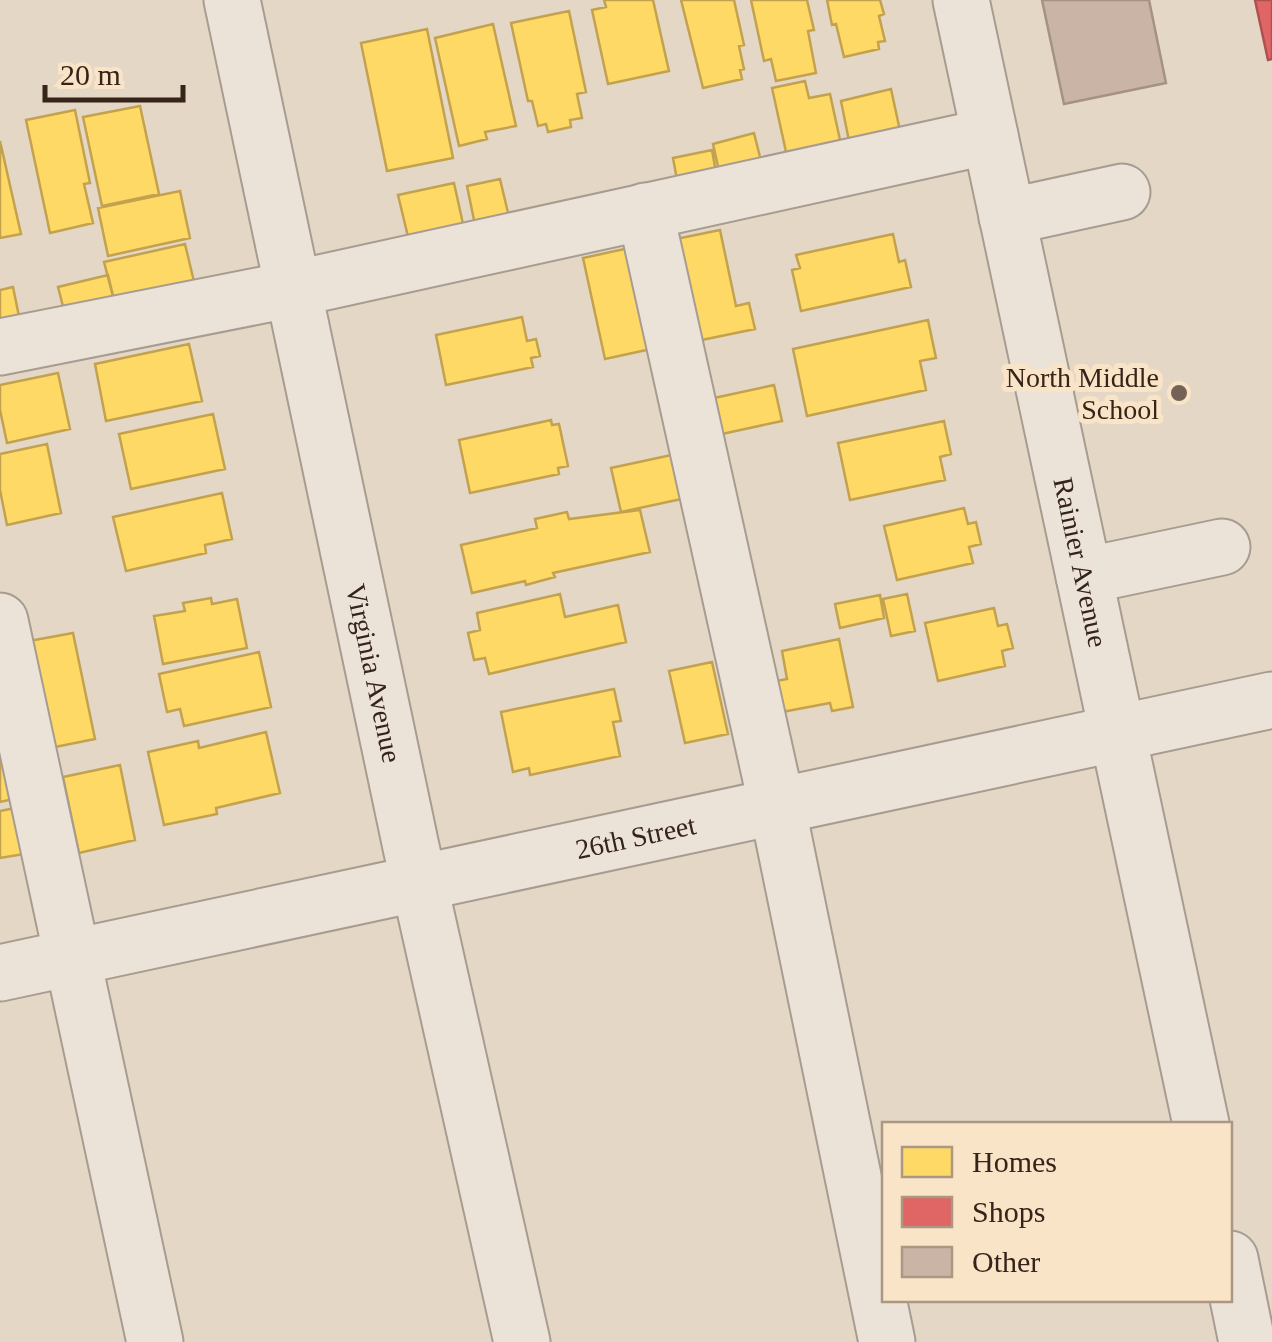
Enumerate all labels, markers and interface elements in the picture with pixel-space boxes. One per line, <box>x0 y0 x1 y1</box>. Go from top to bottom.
scale bar <box>45 40 182 102</box>
text: 20 m <box>60 58 121 91</box>
place label: North Middle School <box>1006 362 1159 425</box>
marker: North Middle School <box>1168 382 1190 404</box>
street label: Rainier Avenue <box>1048 475 1114 650</box>
street label: Virginia Avenue <box>340 581 408 765</box>
street label: 26th Street <box>573 809 699 865</box>
legend <box>882 1122 1232 1302</box>
text: Homes <box>972 1145 1057 1178</box>
text: Shops <box>972 1195 1045 1228</box>
text: Other <box>972 1245 1040 1278</box>

